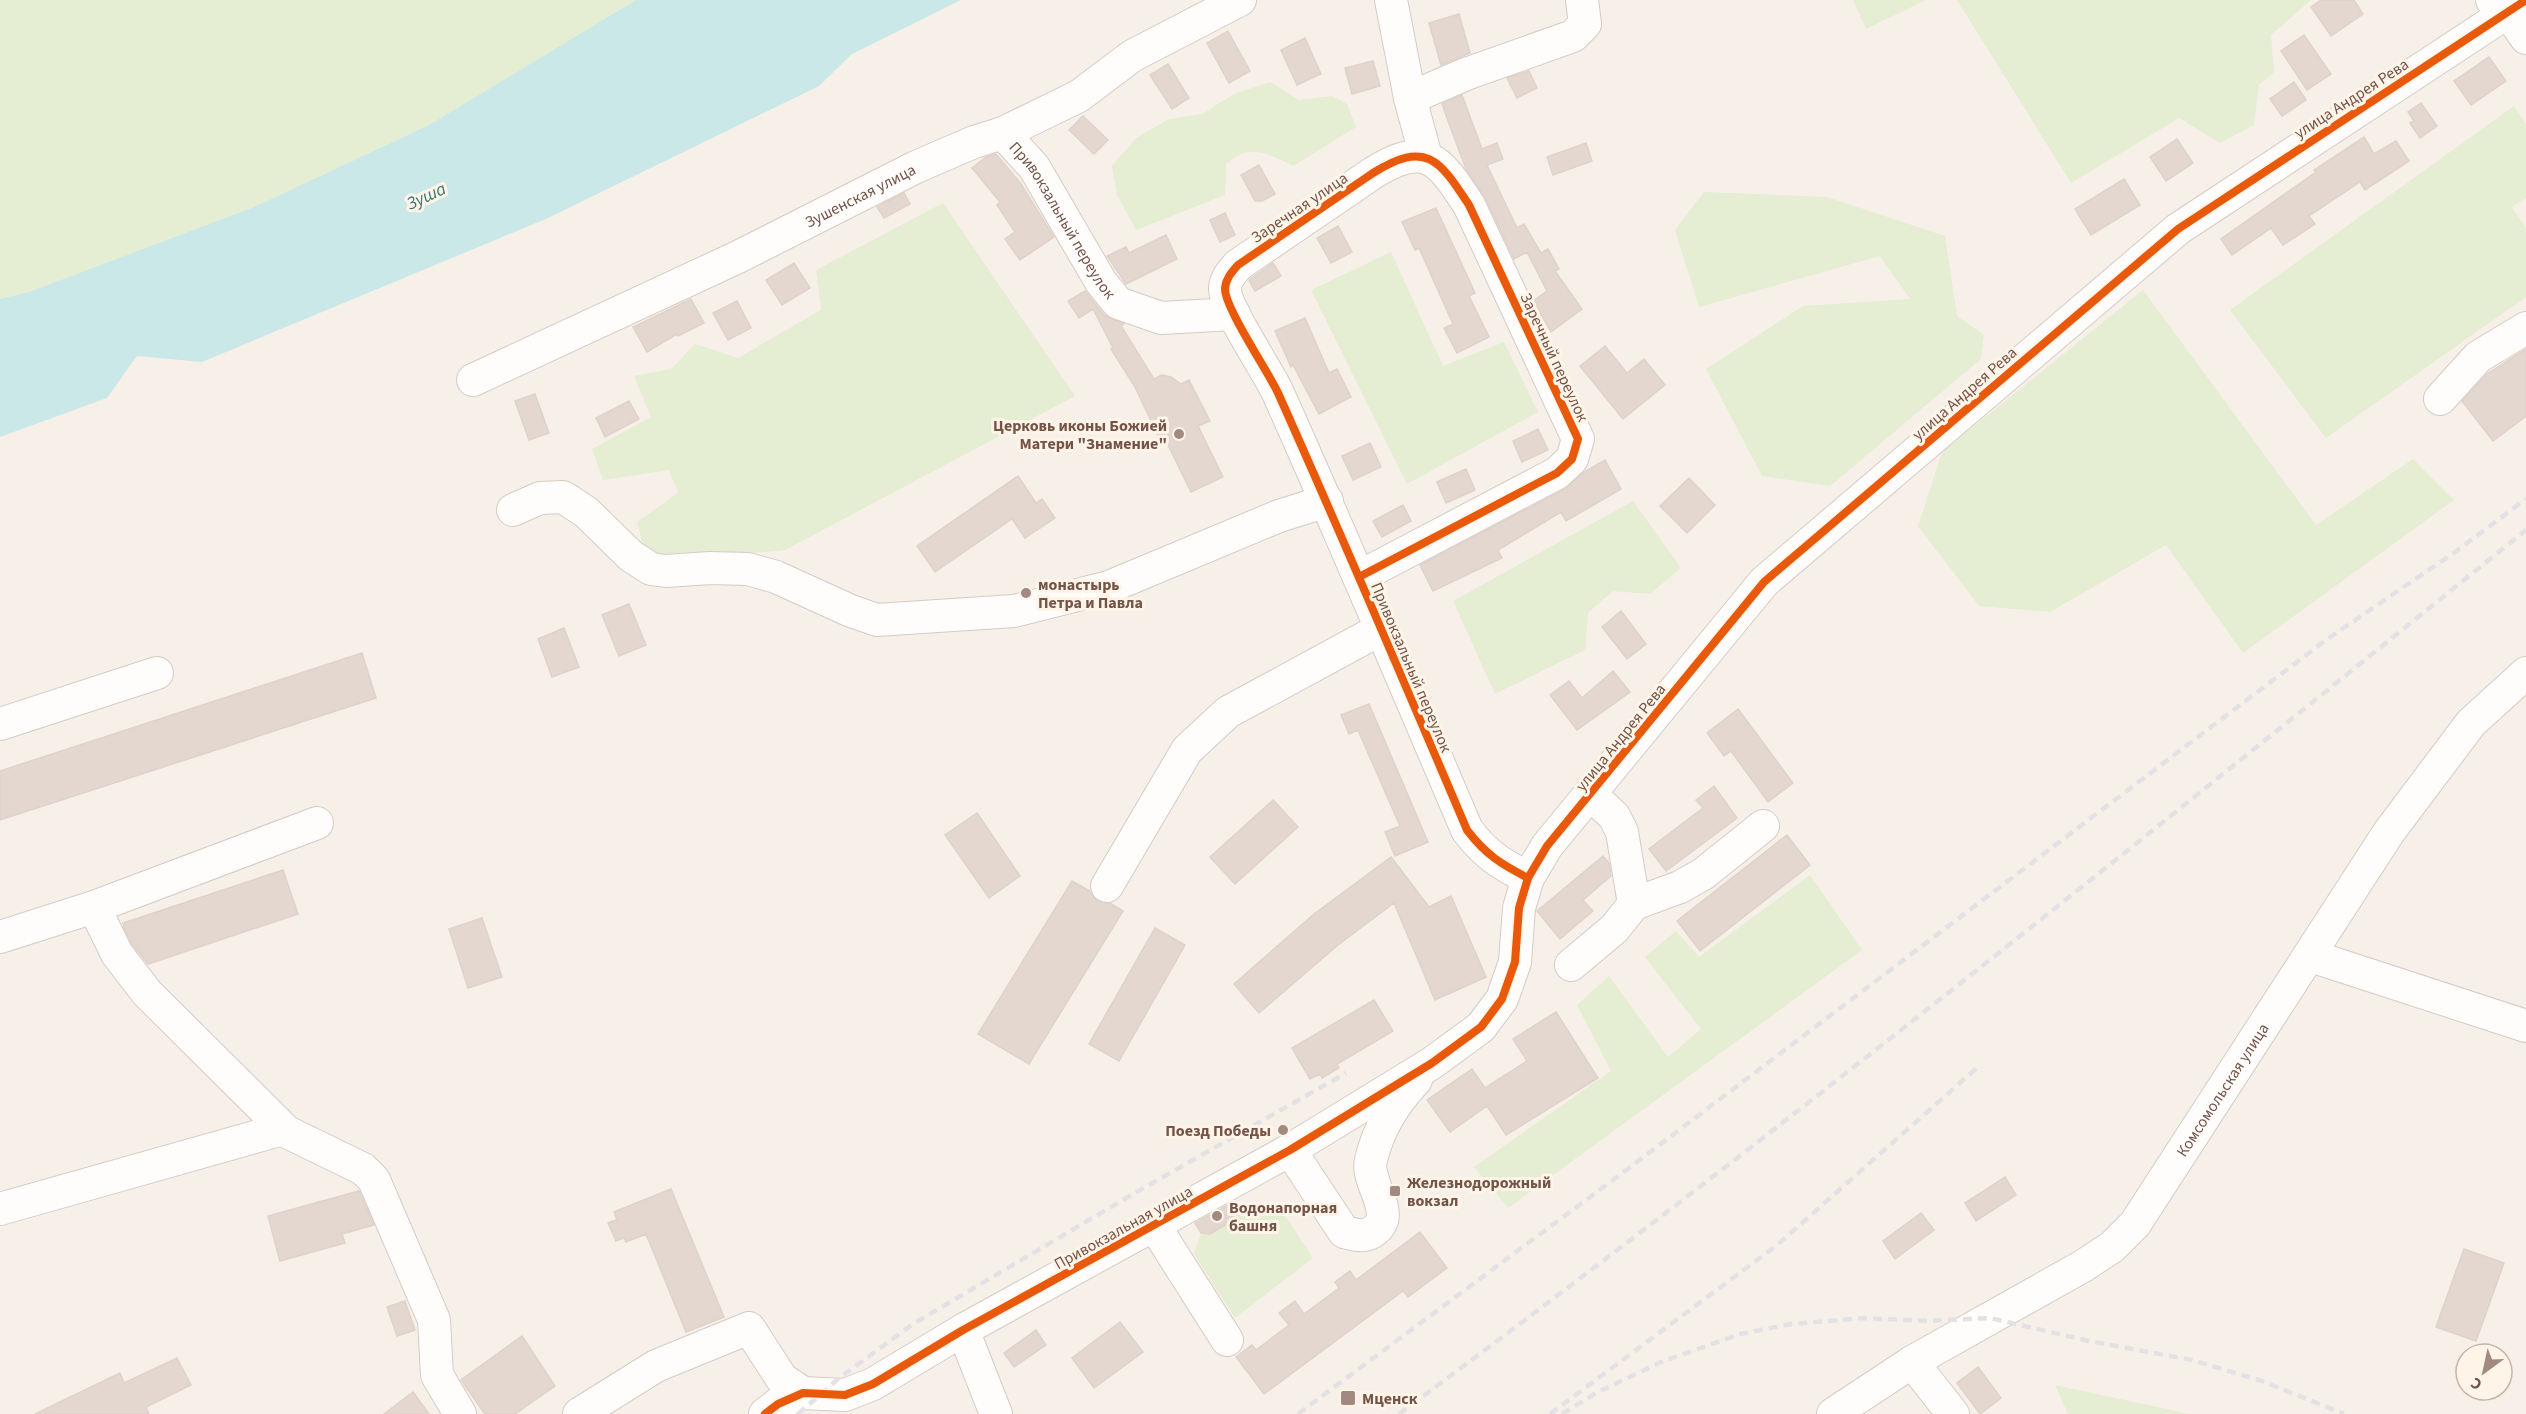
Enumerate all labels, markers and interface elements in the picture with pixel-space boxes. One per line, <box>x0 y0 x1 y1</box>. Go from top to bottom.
street label: улица Андрея Рева <box>2290 54 2413 144</box>
street label: Привокзальный переулок <box>1004 137 1120 304</box>
street label: Зушенская улица <box>801 159 920 233</box>
street label: Заречная улица <box>1247 167 1352 248</box>
water label: Зуша <box>402 176 451 217</box>
street label: Заречный переулок <box>1515 289 1594 426</box>
street label: улица Андрея Рева <box>1907 342 2022 446</box>
place label: Церковь иконы Божией Матери "Знамение" <box>993 415 1167 455</box>
marker: Церковь иконы Божией Матери "Знамение" <box>1172 427 1186 441</box>
place label: монастырь Петра и Павла <box>1038 574 1143 614</box>
street label: Привокзальный переулок <box>1365 579 1457 756</box>
marker: монастырь Петра и Павла <box>1019 586 1033 600</box>
street label: улица Андрея Рева <box>1571 679 1671 796</box>
street label: Комсомольская улица <box>2171 1019 2274 1161</box>
place label: Поезд Победы <box>1165 1120 1271 1142</box>
marker: Поезд Победы <box>1276 1123 1290 1137</box>
place label: Железнодорожный вокзал <box>1407 1172 1551 1212</box>
street label: Привокзальная улица <box>1050 1181 1197 1275</box>
marker: Железнодорожный вокзал <box>1388 1184 1402 1198</box>
place label: Водонапорная башня <box>1229 1197 1337 1237</box>
marker: Водонапорная башня <box>1210 1209 1224 1223</box>
north arrow <box>2454 1342 2514 1402</box>
text: С <box>2466 1372 2486 1396</box>
place label: Мценск <box>1362 1388 1418 1410</box>
marker: Мценск <box>1339 1389 1357 1407</box>

